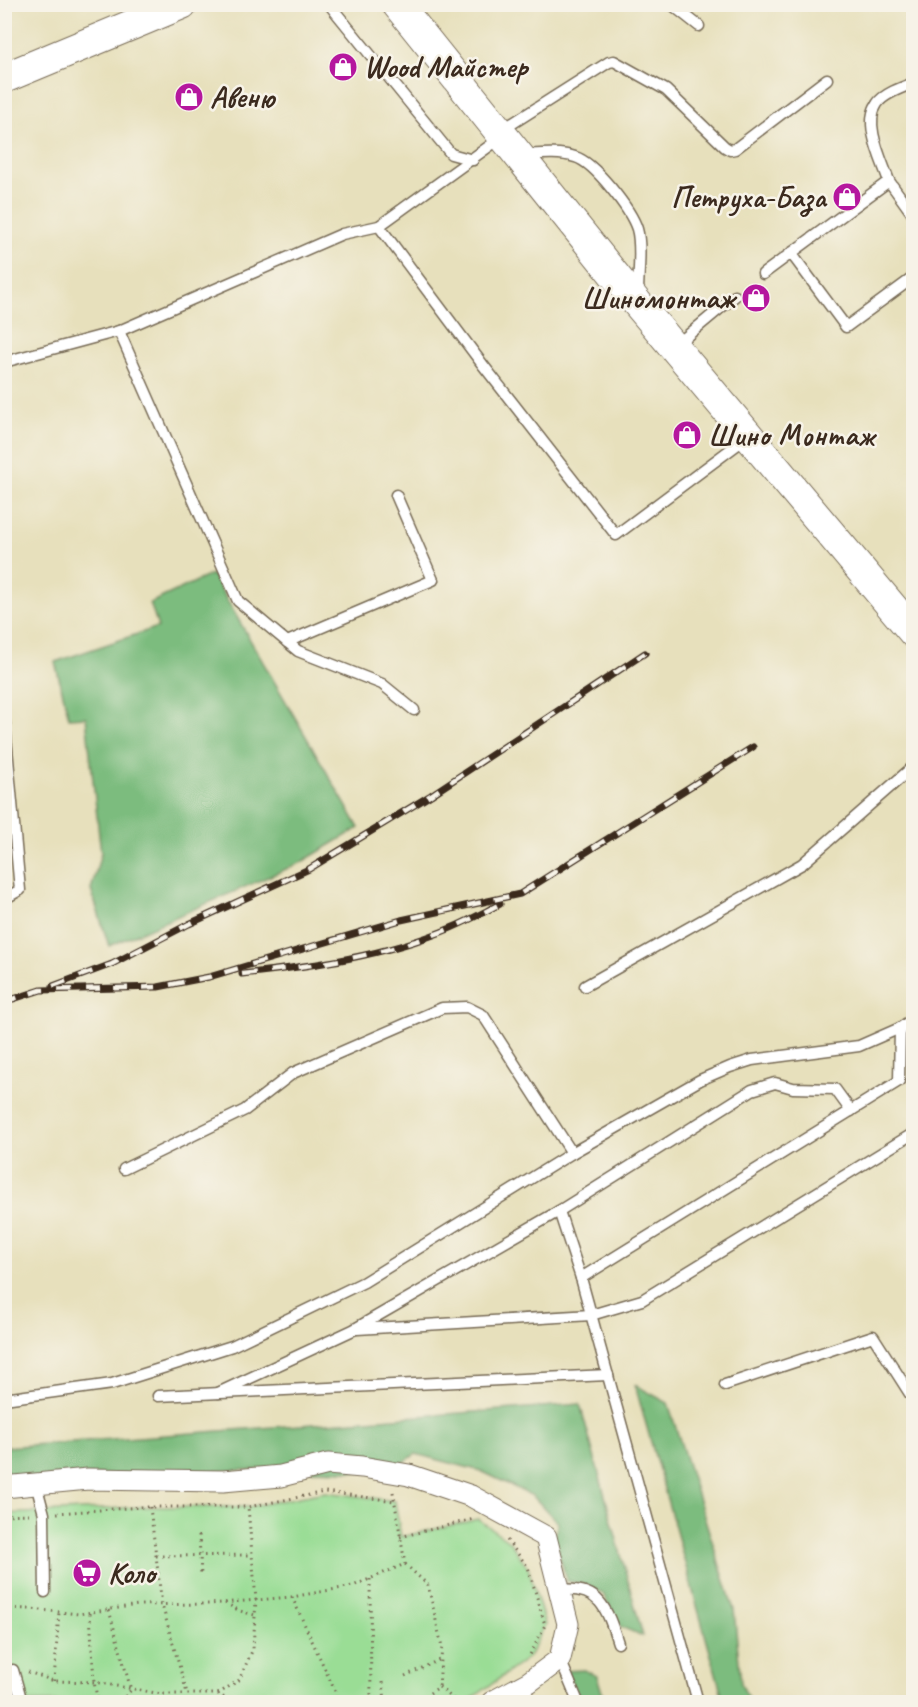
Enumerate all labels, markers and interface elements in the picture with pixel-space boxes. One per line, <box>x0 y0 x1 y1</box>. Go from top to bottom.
place label: Wood Майстер <box>364 48 530 86</box>
shop icon: Wood Майстер <box>327 51 359 83</box>
place label: Авеню <box>210 78 277 116</box>
shop icon: Авеню <box>173 81 205 113</box>
place label: Петруха-База <box>671 178 828 217</box>
shop icon: Петруха-База <box>831 181 863 213</box>
place label: Шиномонтаж <box>582 279 738 317</box>
shop icon: Шиномонтаж <box>740 282 772 314</box>
place label: Шино Монтаж <box>708 416 877 454</box>
shop icon: Шино Монтаж <box>671 419 703 451</box>
place label: Коло <box>108 1554 158 1592</box>
supermarket icon: Коло <box>71 1557 103 1589</box>

